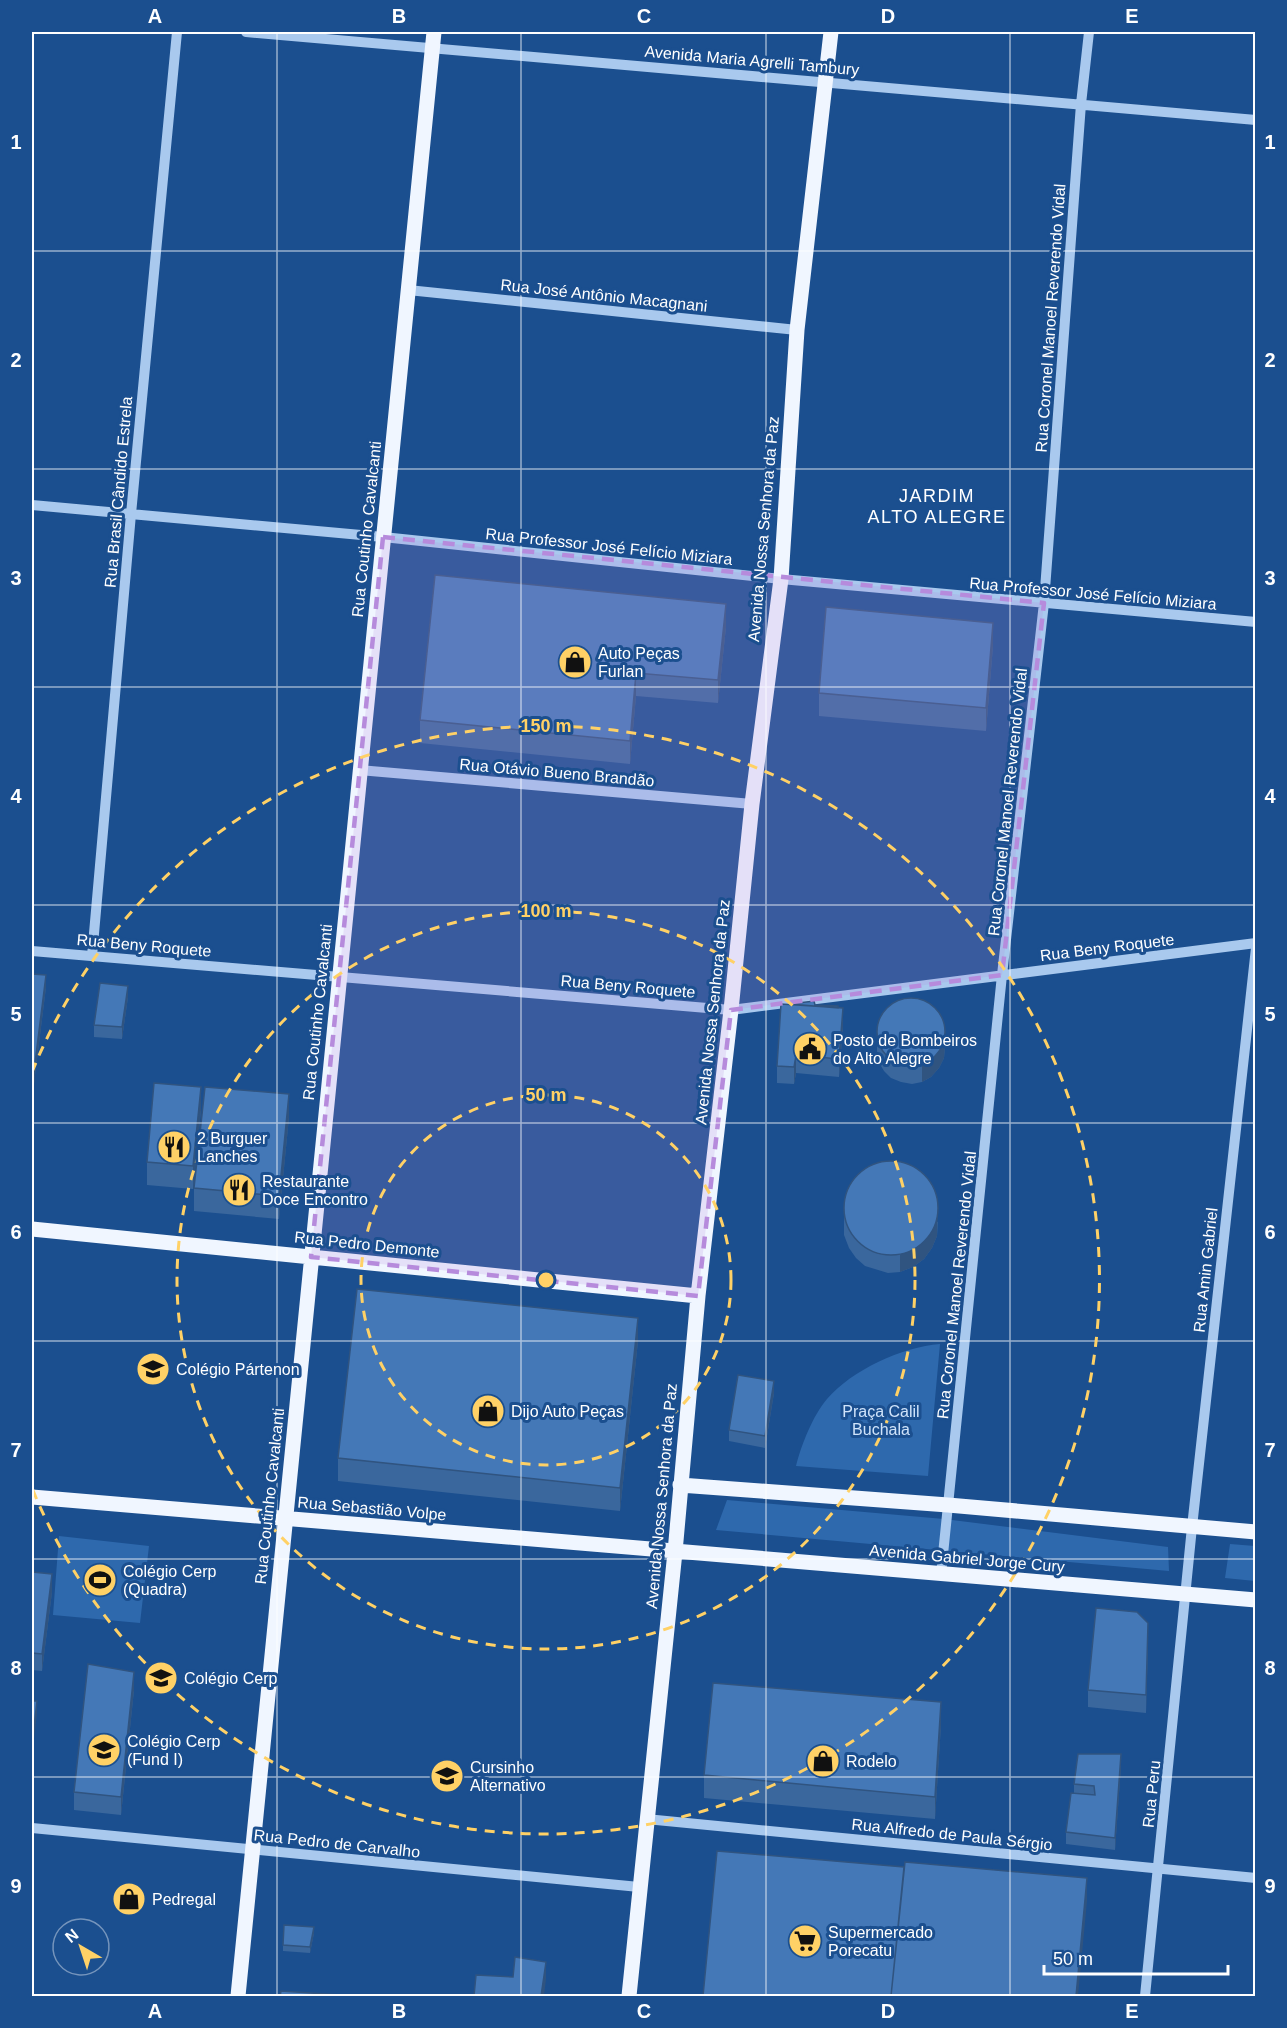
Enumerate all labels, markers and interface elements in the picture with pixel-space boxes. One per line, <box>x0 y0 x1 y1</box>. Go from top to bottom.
text: A <box>148 5 162 27</box>
text: B <box>392 5 406 27</box>
text: C <box>637 5 651 27</box>
text: D <box>881 5 895 27</box>
text: E <box>1125 5 1139 27</box>
street label: Avenida Maria Agrelli Tambury <box>644 43 860 78</box>
text: 1 <box>10 131 22 153</box>
text: 1 <box>1264 131 1276 153</box>
street label: Rua Coronel Manoel Reverendo Vidal <box>1033 183 1068 453</box>
street label: Rua José Antônio Macagnani <box>500 276 708 315</box>
text: 2 <box>10 349 22 371</box>
text: 2 <box>1264 349 1276 371</box>
street label: Rua Brasil Cândido Estrela <box>102 396 135 588</box>
street label: Avenida Nossa Senhora da Paz <box>745 415 782 643</box>
street label: Rua Coutinho Cavalcanti <box>349 440 384 618</box>
district label: JARDIM ALTO ALEGRE <box>868 486 1006 527</box>
street label: Rua Professor José Felício Miziara <box>485 525 733 568</box>
text: 3 <box>10 567 22 589</box>
text: 3 <box>1264 567 1276 589</box>
street label: Rua Professor José Felício Miziara <box>969 574 1217 613</box>
shop icon: Auto Peças Furlan <box>557 644 593 680</box>
place label: Auto Peças Furlan <box>598 645 680 680</box>
street label: Rua Coronel Manoel Reverendo Vidal <box>985 667 1030 937</box>
text: 150 m <box>520 716 572 736</box>
street label: Rua Otávio Bueno Brandão <box>459 756 655 790</box>
text: 4 <box>10 785 22 807</box>
text: 4 <box>1264 785 1276 807</box>
street label: Avenida Nossa Senhora da Paz <box>692 899 733 1126</box>
text: 100 m <box>520 901 572 921</box>
street label: Rua Coutinho Cavalcanti <box>300 923 335 1101</box>
street label: Rua Beny Roquete <box>76 931 212 960</box>
street label: Rua Beny Roquete <box>1039 931 1175 964</box>
street label: Rua Beny Roquete <box>560 972 696 1001</box>
text: 5 <box>10 1003 22 1025</box>
text: 5 <box>1264 1003 1276 1025</box>
public building icon: Posto de Bombeiros do Alto Alegre <box>792 1031 828 1067</box>
place label: Posto de Bombeiros do Alto Alegre <box>833 1032 977 1067</box>
text: 50 m <box>525 1085 567 1105</box>
restaurant icon: 2 Burguer Lanches <box>156 1129 192 1165</box>
place label: 2 Burguer Lanches <box>197 1130 268 1165</box>
street label: Rua Coronel Manoel Reverendo Vidal <box>934 1150 979 1420</box>
restaurant icon: Restaurante Doce Encontro <box>221 1172 257 1208</box>
place label: Restaurante Doce Encontro <box>262 1173 368 1208</box>
street label: Rua Amin Gabriel <box>1190 1207 1221 1333</box>
text: 6 <box>10 1221 22 1243</box>
text: 6 <box>1264 1221 1276 1243</box>
street label: Rua Pedro Demonte <box>294 1228 440 1261</box>
centre of rings <box>536 1270 556 1290</box>
school or university icon: Colégio Pártenon <box>135 1351 171 1387</box>
place label: Colégio Pártenon <box>176 1361 300 1378</box>
street label: Avenida Nossa Senhora da Paz <box>643 1382 680 1610</box>
shop icon: Dijo Auto Peças <box>470 1393 506 1429</box>
place label: Dijo Auto Peças <box>511 1403 624 1420</box>
park label: Praça Calil Buchala <box>842 1403 920 1438</box>
street label: Rua Coutinho Cavalcanti <box>252 1407 287 1585</box>
text: 7 <box>10 1439 22 1461</box>
text: 7 <box>1264 1439 1276 1461</box>
street label: Rua Sebastião Volpe <box>297 1494 447 1523</box>
street label: Avenida Gabriel Jorge Cury <box>868 1541 1065 1576</box>
sports icon: Colégio Cerp (Quadra) <box>82 1562 118 1598</box>
place label: Colégio Cerp (Quadra) <box>123 1563 216 1598</box>
text: 8 <box>10 1657 22 1679</box>
text: 8 <box>1264 1657 1276 1679</box>
school or university icon: Colégio Cerp <box>143 1660 179 1696</box>
place label: Colégio Cerp <box>184 1670 277 1687</box>
school or university icon: Colégio Cerp (Fund I) <box>86 1732 122 1768</box>
place label: Colégio Cerp (Fund I) <box>127 1733 220 1768</box>
shop icon: Rodelo <box>805 1743 841 1779</box>
place label: Rodelo <box>846 1753 897 1770</box>
school or university icon: Cursinho Alternativo <box>429 1758 465 1794</box>
place label: Cursinho Alternativo <box>470 1759 546 1794</box>
street label: Rua Peru <box>1140 1760 1163 1829</box>
street label: Rua Alfredo de Paula Sérgio <box>851 1815 1053 1854</box>
street label: Rua Pedro de Carvalho <box>253 1826 421 1861</box>
text: 9 <box>10 1875 22 1897</box>
text: 9 <box>1264 1875 1276 1897</box>
shop icon: Pedregal <box>111 1881 147 1917</box>
place label: Pedregal <box>152 1891 216 1908</box>
north arrow <box>51 1917 111 1977</box>
supermarket icon: Supermercado Porecatu <box>787 1923 823 1959</box>
place label: Supermercado Porecatu <box>828 1924 933 1959</box>
text: N <box>62 1925 82 1946</box>
scale bar <box>1044 1938 1228 1976</box>
text: 50 m <box>1053 1949 1093 1969</box>
text: A <box>148 2000 162 2022</box>
text: B <box>392 2000 406 2022</box>
text: C <box>637 2000 651 2022</box>
text: D <box>881 2000 895 2022</box>
text: E <box>1125 2000 1139 2022</box>

